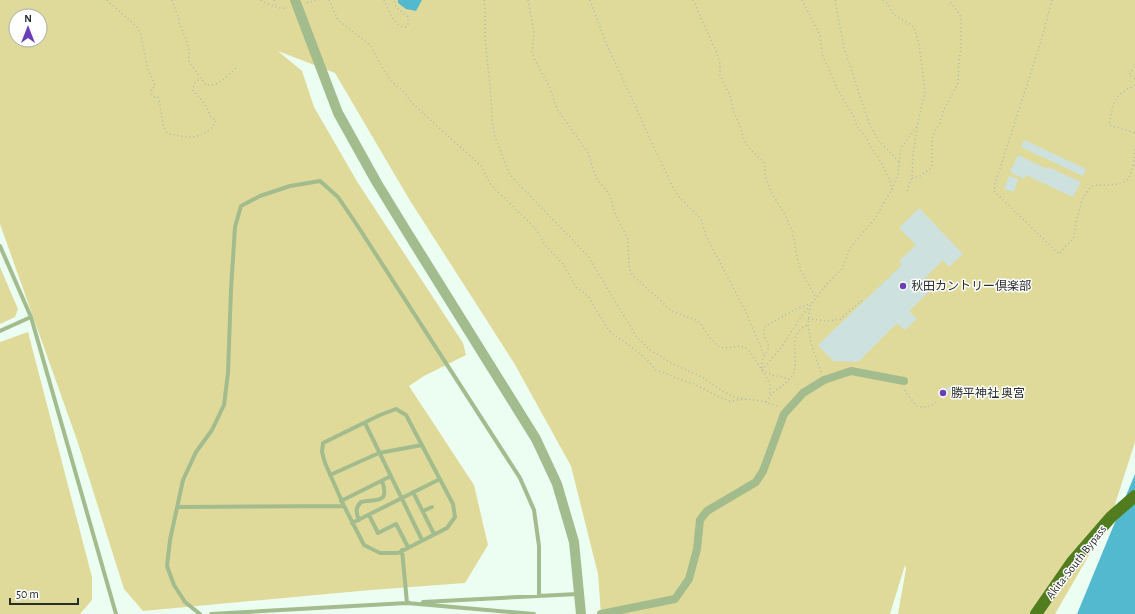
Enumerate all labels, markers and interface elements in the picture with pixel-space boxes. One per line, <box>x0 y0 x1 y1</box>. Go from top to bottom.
north arrow <box>8 8 48 48</box>
text: N <box>24 13 32 24</box>
place label: 秋田カントリー倶楽部 <box>911 279 1031 292</box>
marker: 秋田カントリー倶楽部 <box>898 281 908 291</box>
place label: 勝平神社 奥宮 <box>951 386 1025 399</box>
marker: 勝平神社 奥宮 <box>938 388 948 398</box>
street label: Akita-South Bypass <box>1044 523 1109 602</box>
scale bar <box>10 580 78 606</box>
text: 50 m <box>16 588 39 600</box>

